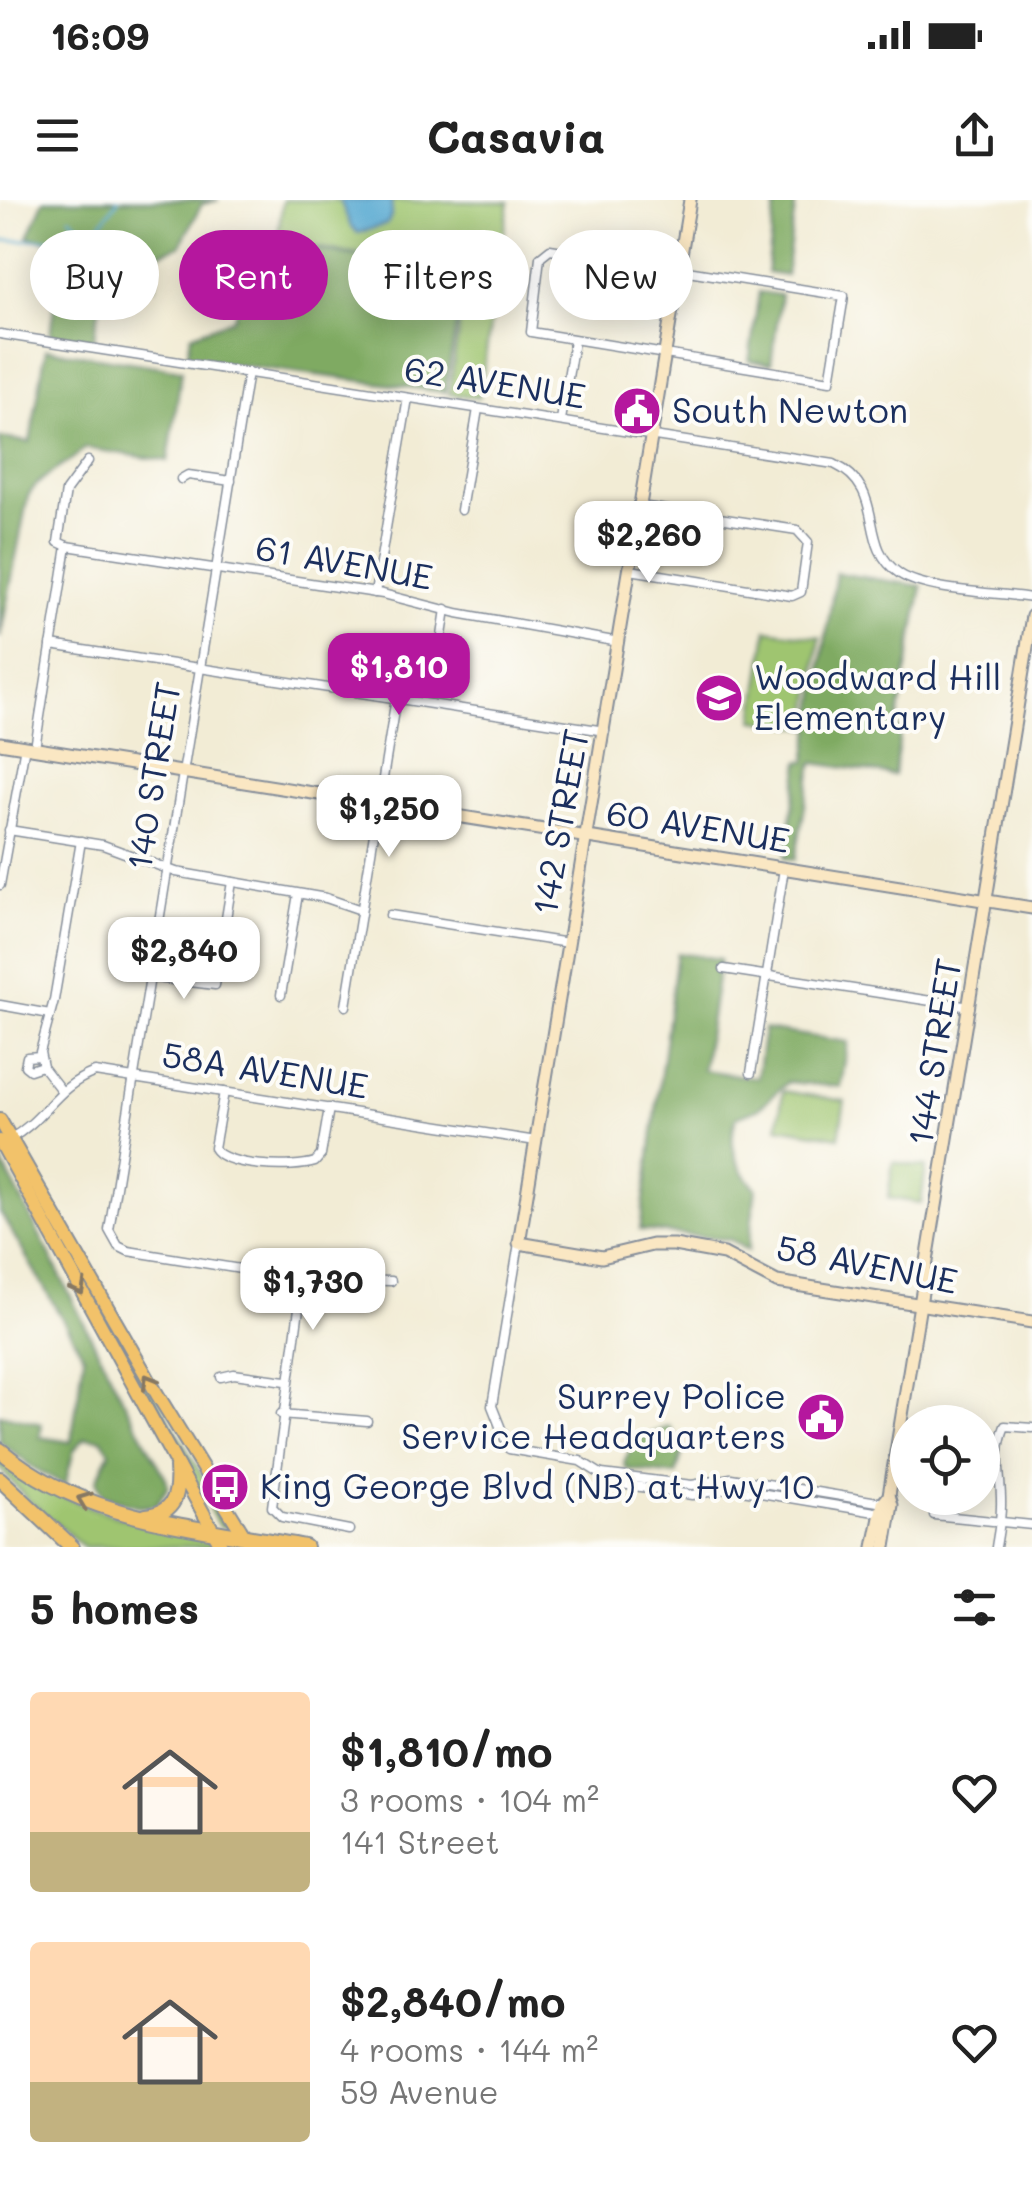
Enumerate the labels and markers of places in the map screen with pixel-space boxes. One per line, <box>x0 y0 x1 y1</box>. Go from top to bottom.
public building icon: South Newton <box>611 385 663 437</box>
place label: South Newton <box>672 386 908 432</box>
pin: $2,260 <box>568 501 730 586</box>
pin: $1,810 <box>318 633 480 718</box>
place label: Woodward Hill Elementary <box>754 653 1002 739</box>
school or university icon: Woodward Hill Elementary <box>693 672 745 724</box>
pin: $1,250 <box>308 775 470 860</box>
pin: $2,840 <box>103 917 265 1002</box>
pin: $1,730 <box>232 1248 394 1333</box>
place label: Surrey Police Service Headquarters <box>401 1372 786 1458</box>
public building icon: Surrey Police Service Headquarters <box>795 1391 847 1443</box>
bus stop icon: King George Blvd (NB) at Hwy 10 <box>199 1461 251 1513</box>
place label: King George Blvd (NB) at Hwy 10 <box>260 1462 814 1508</box>

